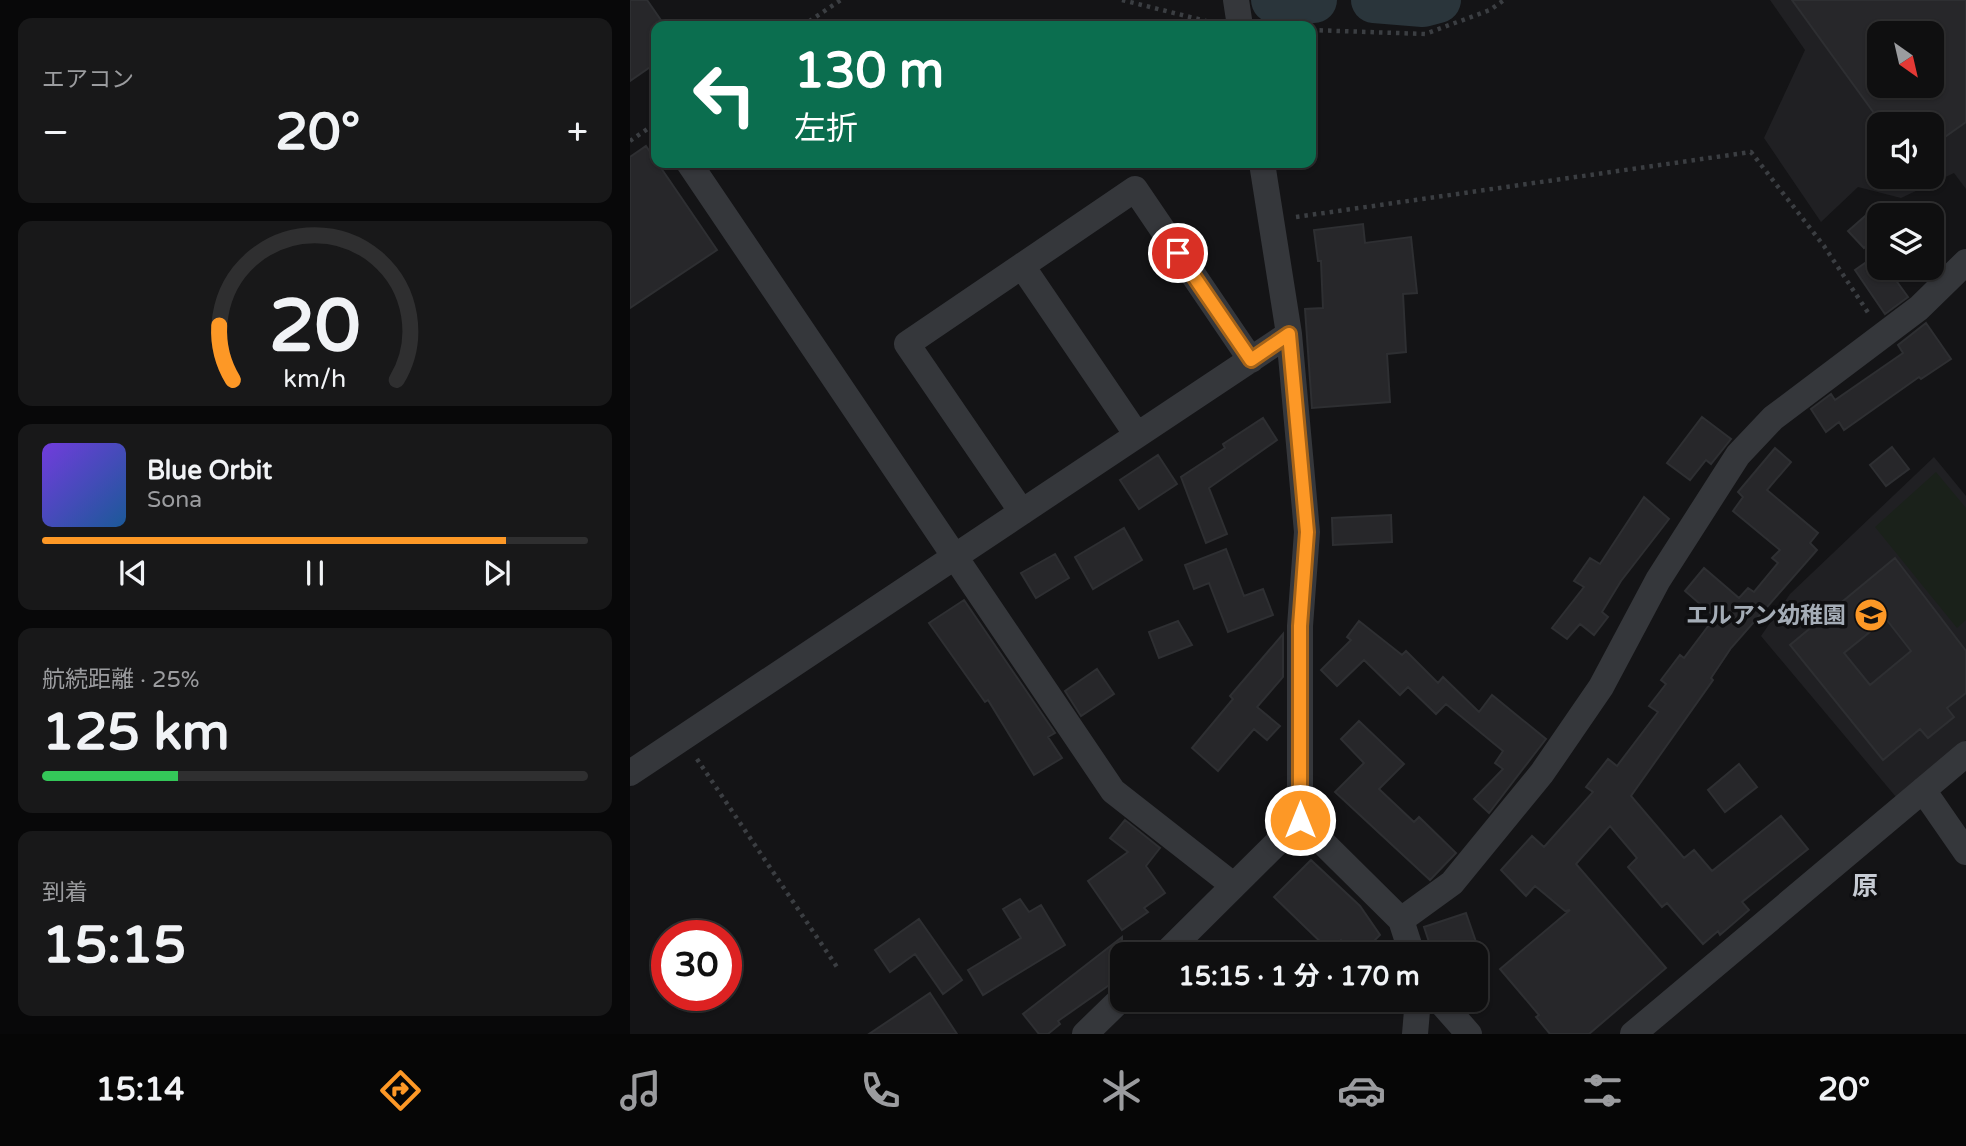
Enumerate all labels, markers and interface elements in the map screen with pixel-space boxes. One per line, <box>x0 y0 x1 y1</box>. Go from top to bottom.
north arrow <box>1867 21 1944 98</box>
map controls <box>1867 21 1944 280</box>
text: 130 m <box>794 42 944 101</box>
icon: left <box>679 49 770 140</box>
text: エアコン <box>42 66 134 94</box>
text: 20° <box>275 101 360 164</box>
text: − <box>42 110 69 156</box>
text: + <box>567 110 588 156</box>
text: 左折 <box>794 110 858 148</box>
button: sound <box>1867 112 1944 189</box>
button: layers <box>1867 203 1944 280</box>
pin <box>1148 223 1208 283</box>
icon: arrive <box>1159 234 1197 272</box>
text: 20 <box>269 283 361 371</box>
text: km/h <box>284 364 346 394</box>
text: Blue Orbit <box>147 455 272 486</box>
text: Sona <box>147 486 202 514</box>
icon: previous <box>114 554 152 592</box>
icon: pause <box>296 554 334 592</box>
icon: next <box>478 554 516 592</box>
school or university icon: エルアン幼稚園 <box>1852 596 1890 634</box>
place label: エルアン幼稚園 <box>1686 602 1846 630</box>
text: 航続距離 · 25% <box>42 666 200 694</box>
text: 125 km <box>42 701 230 764</box>
position arrow <box>1263 783 1337 857</box>
district label: 原 <box>1852 871 1878 902</box>
text: 到着 <box>42 879 88 907</box>
text: 15:15 <box>42 914 186 977</box>
speed limit sign: 30 <box>651 920 742 1011</box>
text: 15:15 · 1 分 · 170 m <box>1178 961 1420 992</box>
icon: directions <box>376 1066 425 1115</box>
icon: music <box>616 1066 665 1115</box>
icon: phone <box>856 1066 905 1115</box>
icon: climate <box>1097 1066 1146 1115</box>
icon: car <box>1337 1066 1386 1115</box>
icon: filters <box>1578 1066 1627 1115</box>
text: 15:14 <box>96 1071 184 1109</box>
text: 20° <box>1818 1071 1870 1109</box>

